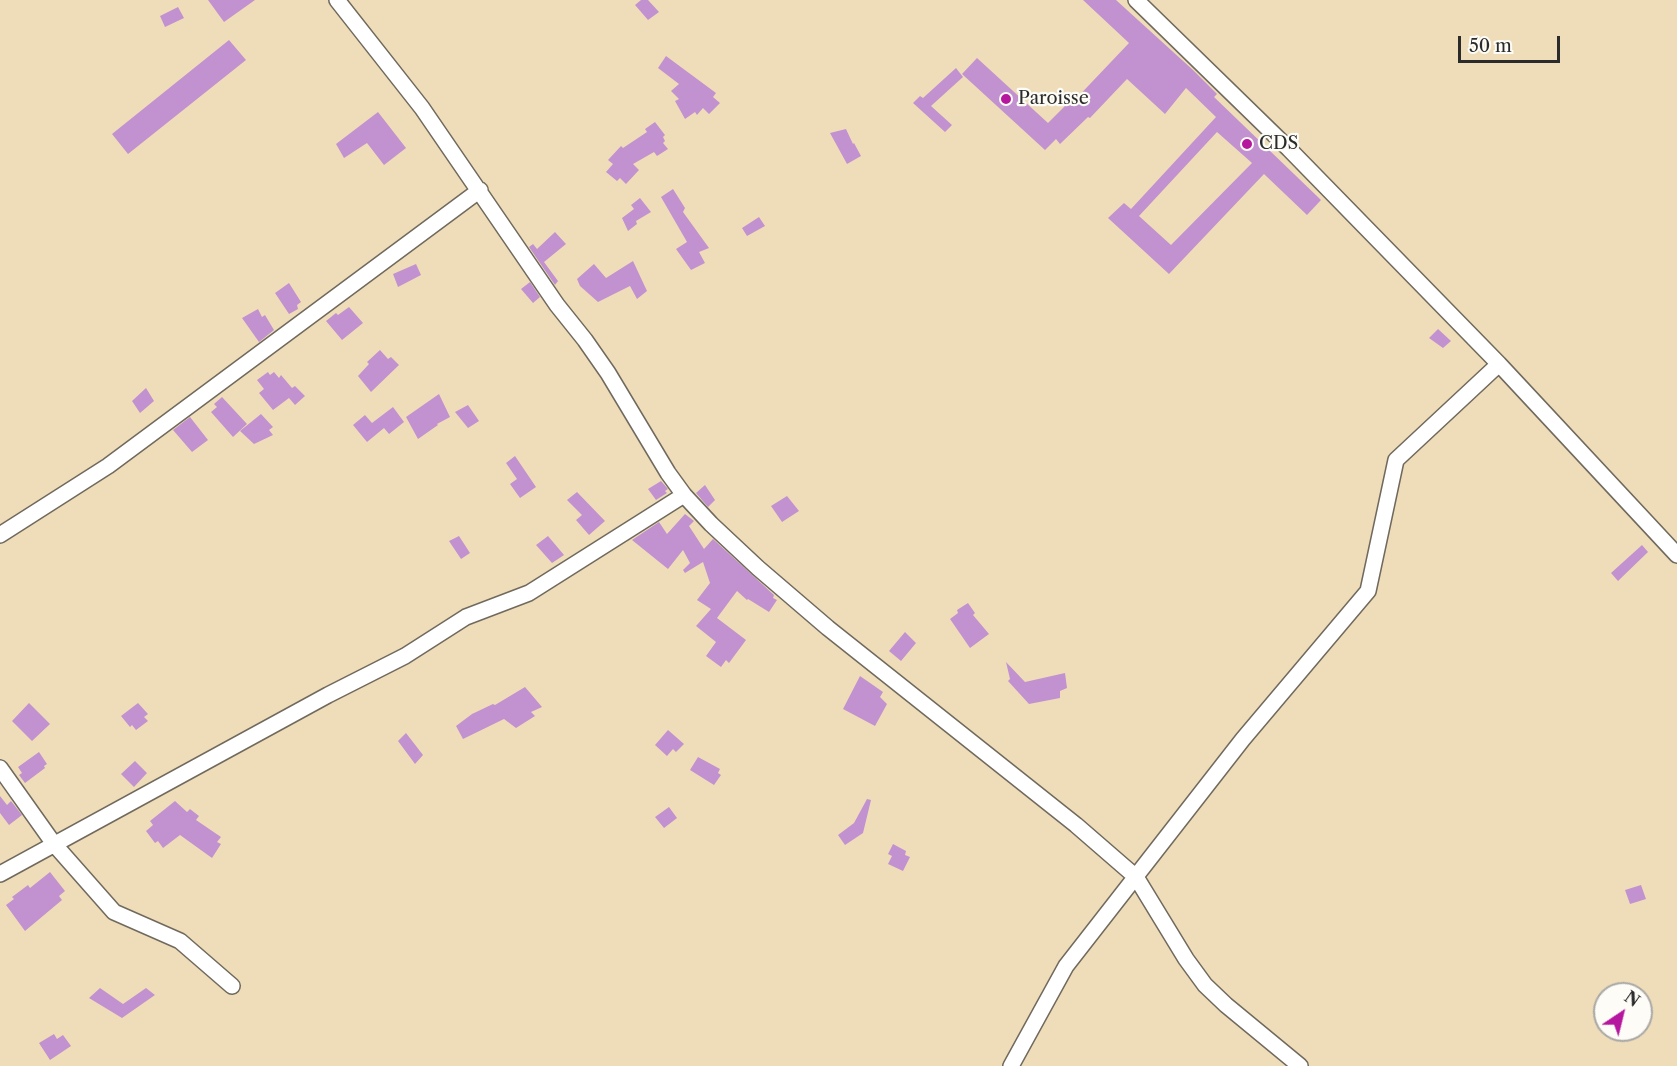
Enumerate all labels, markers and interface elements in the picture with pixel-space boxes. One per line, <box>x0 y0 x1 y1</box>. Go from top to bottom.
scale bar <box>1461 24 1563 62</box>
text: 50 m <box>1469 35 1512 57</box>
place label: Paroisse <box>1018 88 1089 110</box>
marker: Paroisse <box>999 92 1013 106</box>
place label: CDS <box>1259 133 1298 155</box>
marker: CDS <box>1240 137 1254 151</box>
north arrow <box>1593 982 1653 1042</box>
text: N <box>1621 987 1644 1011</box>

